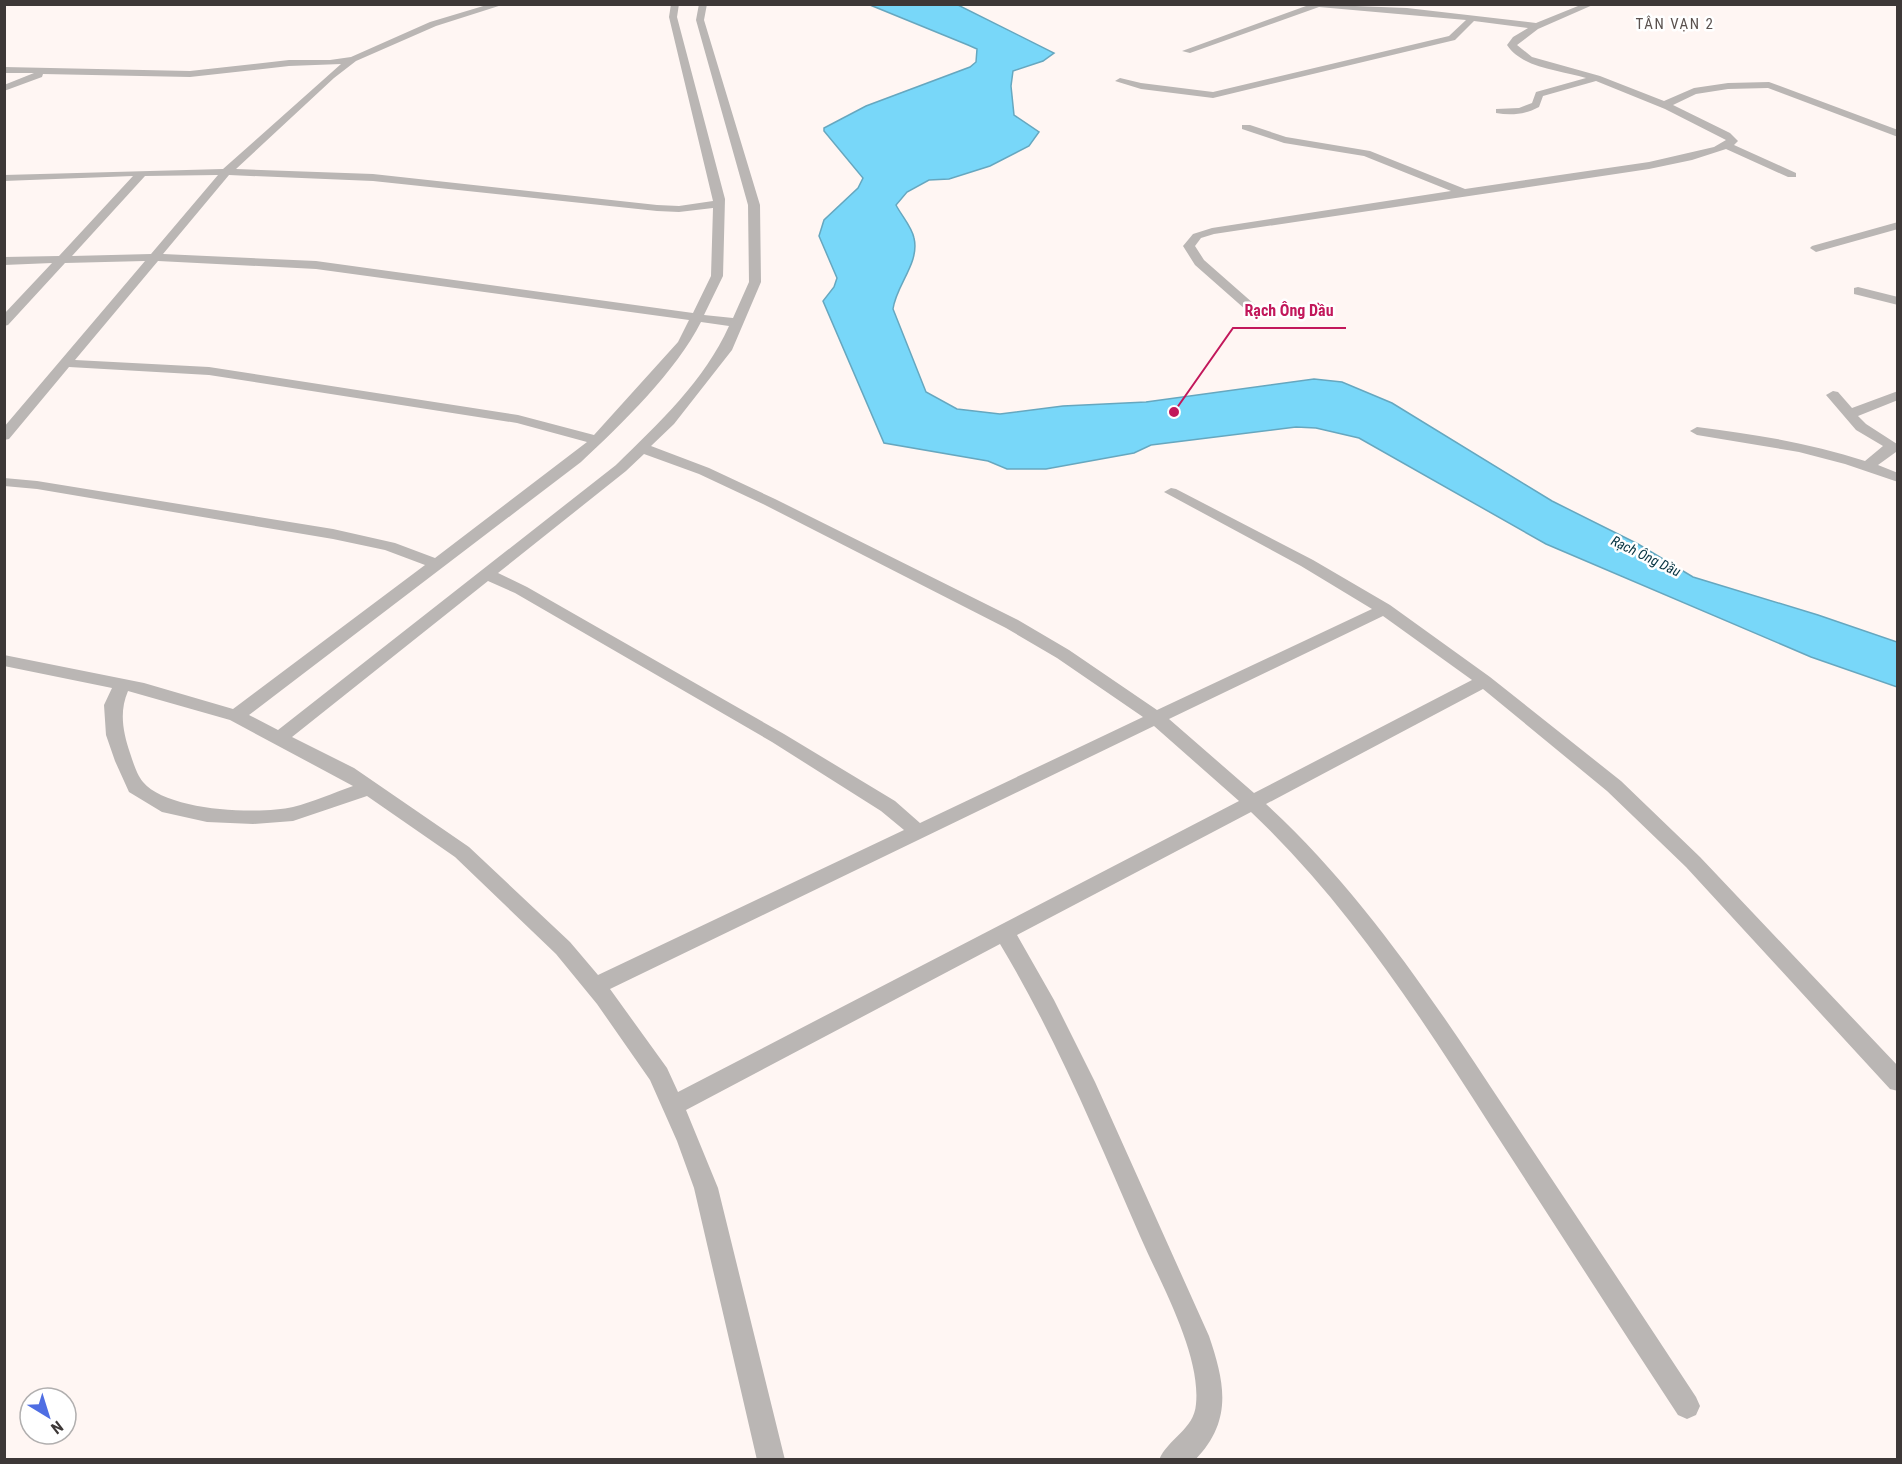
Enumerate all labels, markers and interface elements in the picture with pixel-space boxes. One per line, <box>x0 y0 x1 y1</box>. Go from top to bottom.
district label: TÂN VẠN 2 <box>1636 15 1714 33</box>
callout: Rạch Ông Dầu <box>1233 294 1346 328</box>
text: Rạch Ông Dầu <box>1244 301 1334 320</box>
water label: Rạch Ông Dầu <box>1609 531 1684 580</box>
north arrow <box>18 1386 78 1446</box>
text: N <box>47 1417 67 1438</box>

